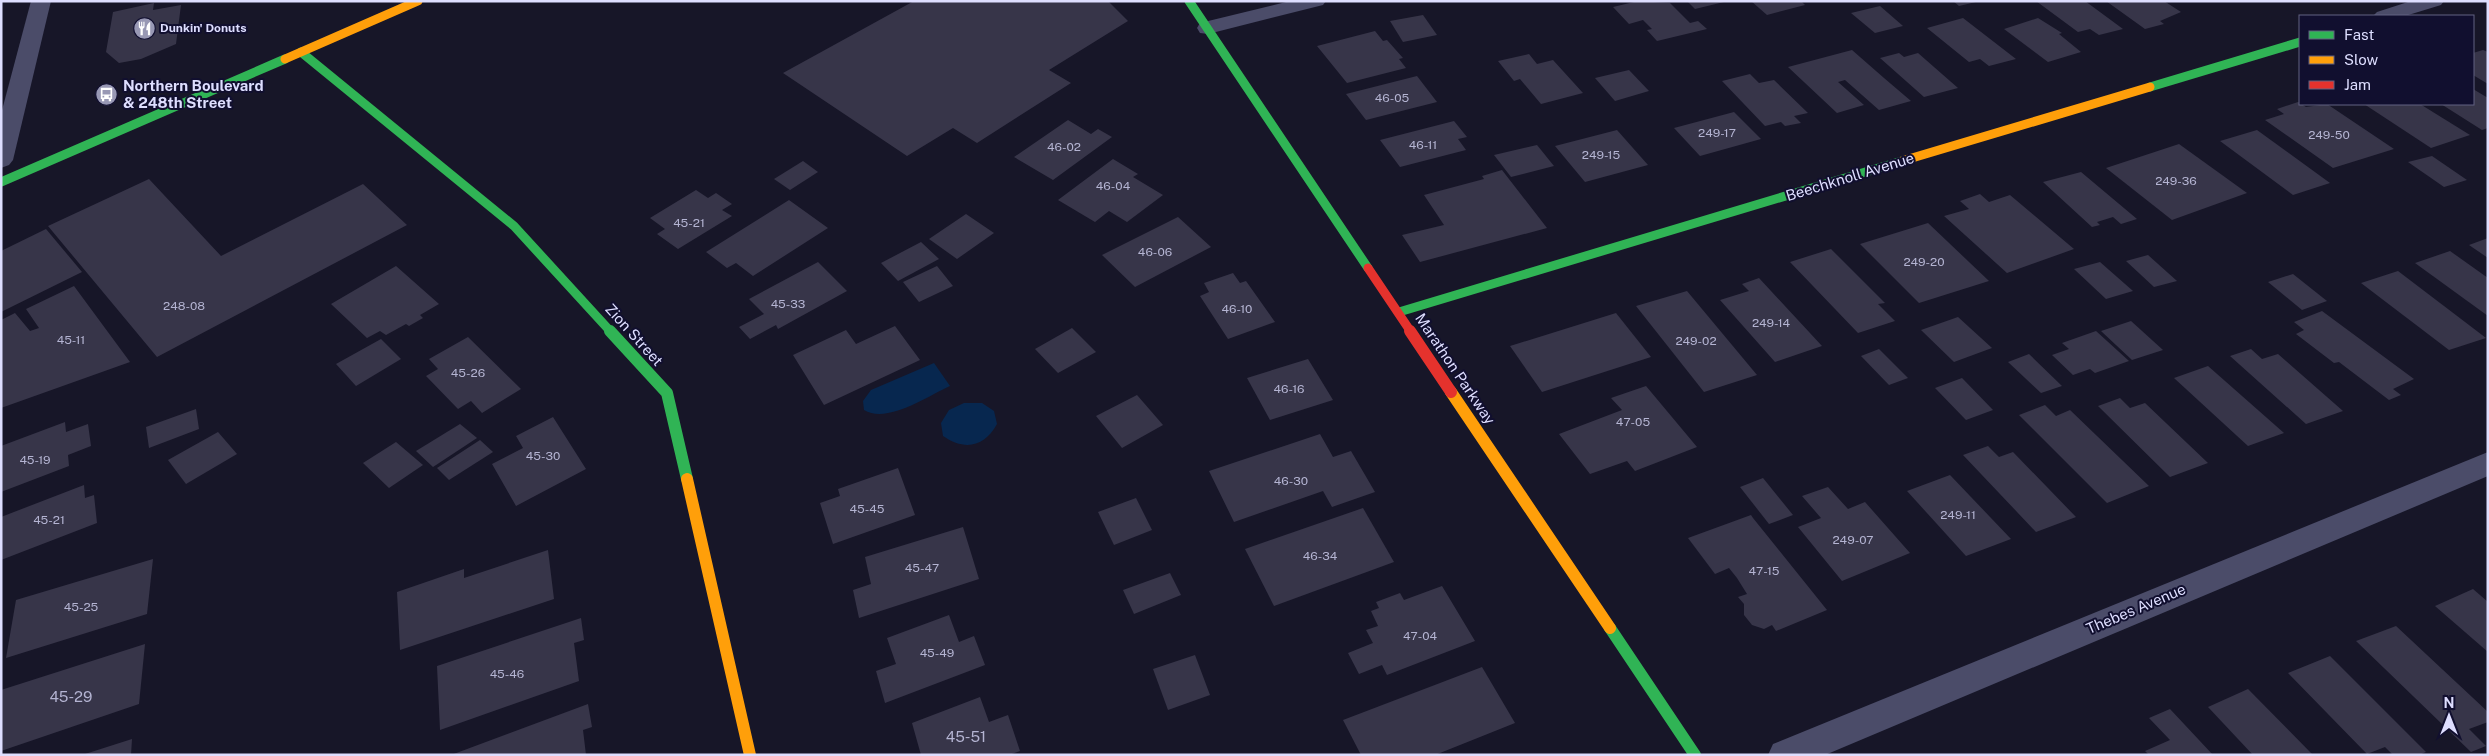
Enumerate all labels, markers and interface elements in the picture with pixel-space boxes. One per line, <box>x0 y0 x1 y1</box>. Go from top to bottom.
legend <box>2299 15 2474 105</box>
restaurant icon: Dunkin' Donuts <box>132 16 156 40</box>
place label: Dunkin' Donuts <box>160 21 247 35</box>
text: Fast <box>2344 26 2374 43</box>
text: Slow <box>2344 51 2379 68</box>
text: Jam <box>2344 76 2371 93</box>
place label: Northern Boulevard & 248th Street <box>123 77 264 111</box>
bus stop icon: Northern Boulevard & 248th Street <box>95 83 119 107</box>
house number: 46-05 <box>1375 91 1410 105</box>
house number: 249-17 <box>1698 126 1736 140</box>
house number: 249-50 <box>2308 128 2350 142</box>
house number: 46-11 <box>1409 138 1437 152</box>
house number: 46-02 <box>1047 140 1081 154</box>
house number: 249-15 <box>1582 148 1620 162</box>
street label: Beechknoll Avenue <box>1784 149 1916 204</box>
house number: 249-36 <box>2155 174 2197 188</box>
house number: 46-04 <box>1096 179 1131 193</box>
house number: 45-21 <box>673 216 705 230</box>
house number: 46-06 <box>1138 245 1172 259</box>
house number: 249-20 <box>1903 255 1945 269</box>
house number: 45-33 <box>771 297 805 311</box>
house number: 248-08 <box>163 299 205 313</box>
street label: Zion Street <box>602 300 667 369</box>
house number: 46-10 <box>1222 302 1252 316</box>
street label: Marathon Parkway <box>1412 310 1499 427</box>
house number: 249-14 <box>1752 316 1791 330</box>
house number: 45-11 <box>57 333 85 347</box>
house number: 249-02 <box>1675 334 1717 348</box>
house number: 45-26 <box>451 366 485 380</box>
house number: 46-16 <box>1274 382 1305 396</box>
house number: 47-05 <box>1616 415 1650 429</box>
house number: 45-30 <box>526 449 560 463</box>
house number: 45-19 <box>19 453 51 467</box>
house number: 46-30 <box>1274 474 1308 488</box>
house number: 45-45 <box>850 502 885 516</box>
house number: 249-11 <box>1940 508 1976 522</box>
house number: 45-21 <box>33 513 65 527</box>
house number: 249-07 <box>1832 533 1874 547</box>
house number: 46-34 <box>1303 549 1338 563</box>
house number: 45-47 <box>905 561 939 575</box>
house number: 47-15 <box>1749 564 1780 578</box>
street label: Thebes Avenue <box>2084 580 2188 637</box>
house number: 45-25 <box>64 600 99 614</box>
house number: 47-04 <box>1403 629 1438 643</box>
house number: 45-49 <box>920 646 954 660</box>
house number: 45-46 <box>490 667 524 681</box>
house number: 45-29 <box>50 688 92 705</box>
north arrow <box>2424 691 2474 741</box>
text: N <box>2444 695 2454 711</box>
house number: 45-51 <box>946 728 986 745</box>

